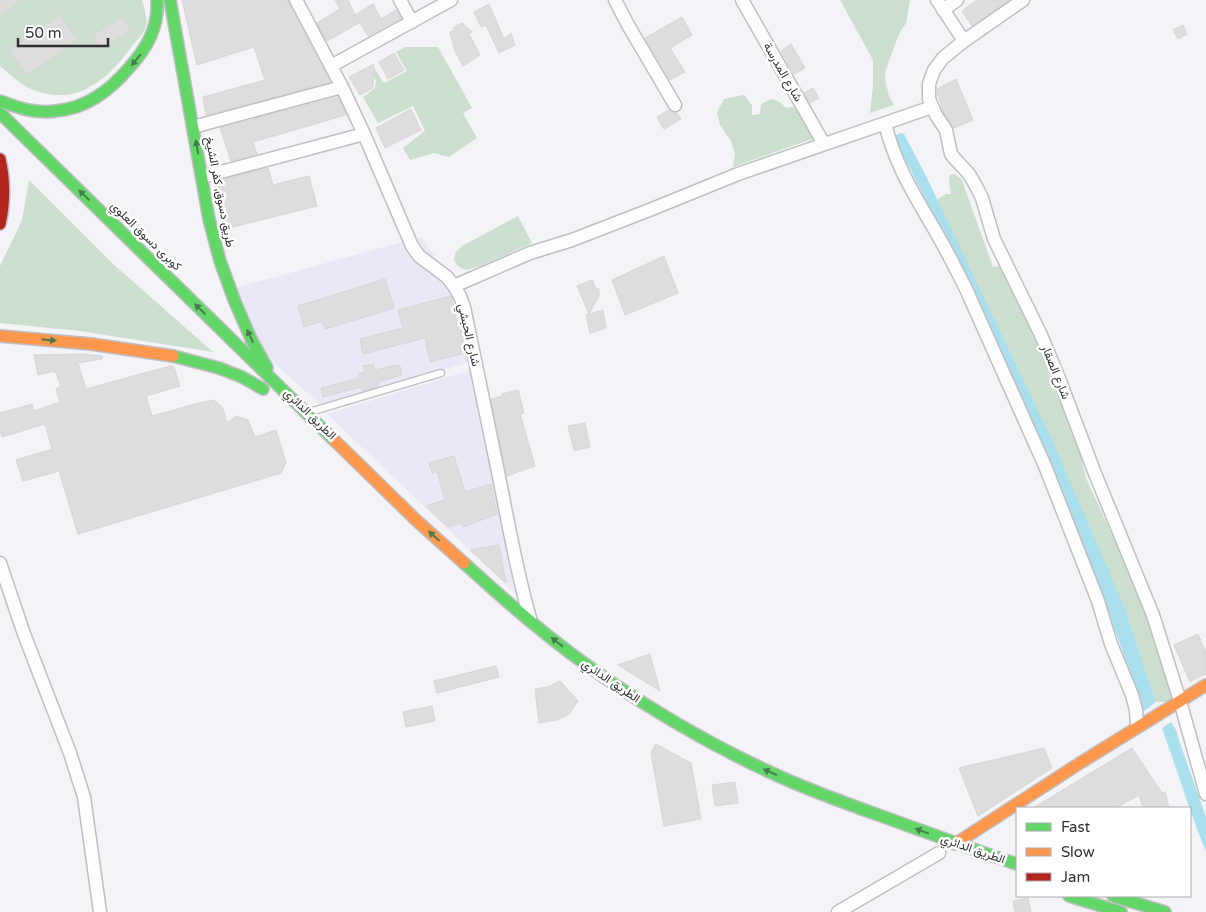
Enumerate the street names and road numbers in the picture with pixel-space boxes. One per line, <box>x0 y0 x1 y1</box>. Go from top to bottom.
street label: شارع المدرسة <box>759 40 805 105</box>
street label: طريق دسوق, كفر الشيخ <box>200 136 238 249</box>
street label: كوبرى دسوق العلوي <box>106 199 184 276</box>
street label: شارع الحبشي <box>452 302 483 368</box>
street label: شارع الصقار <box>1037 342 1073 402</box>
street label: الطريق الدائري <box>279 386 339 445</box>
street label: الطريق الدائري <box>578 656 643 708</box>
street label: الطريق الدائري <box>938 831 1007 869</box>

